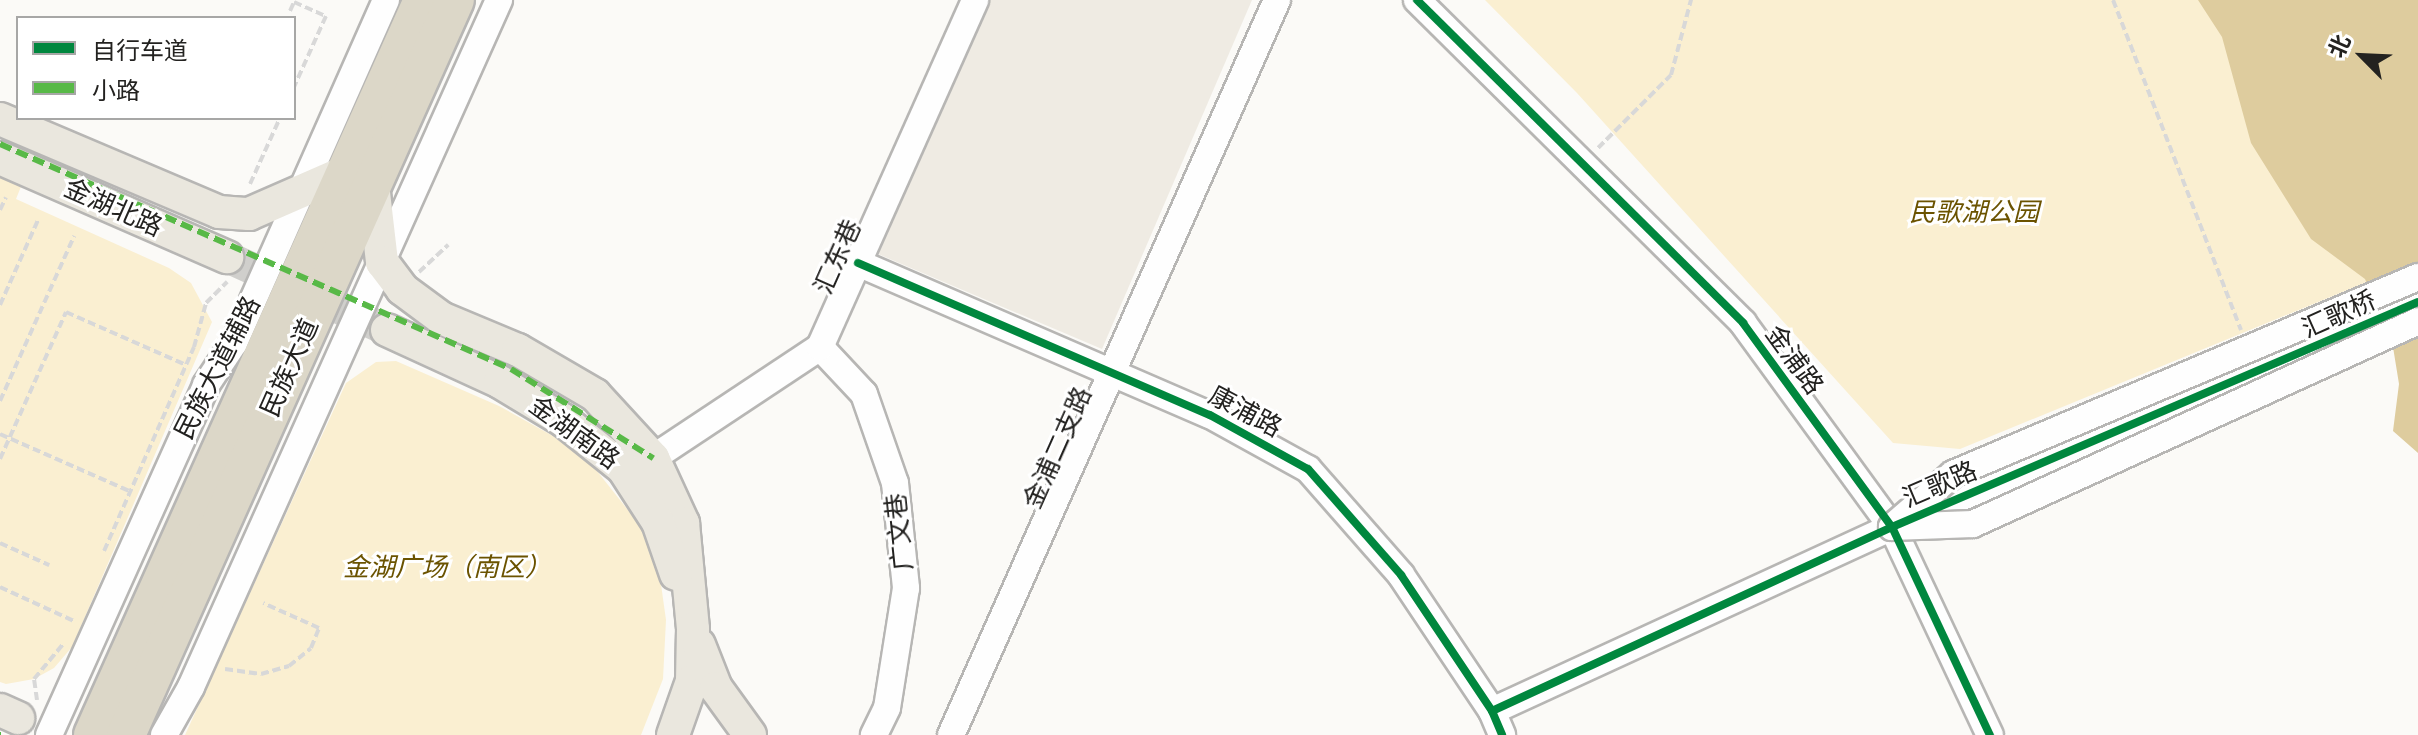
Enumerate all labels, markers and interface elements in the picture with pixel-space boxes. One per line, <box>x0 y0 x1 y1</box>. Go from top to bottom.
legend <box>16 16 296 120</box>
north arrow <box>2322 16 2402 96</box>
text: 北 <box>2324 31 2356 61</box>
text: 自行车道 <box>92 37 188 64</box>
text: 小路 <box>92 77 140 104</box>
street label: 金湖北路 <box>59 173 167 243</box>
park label: 民歌湖公园 <box>1909 197 2039 229</box>
street label: 汇东巷 <box>808 215 868 299</box>
street label: 汇歌桥 <box>2297 285 2381 345</box>
street label: 民族大道辅路 <box>169 291 267 445</box>
street label: 民族大道 <box>255 314 325 422</box>
street label: 金浦路 <box>1758 319 1830 401</box>
street label: 康浦路 <box>1203 380 1287 444</box>
street label: 金浦二支路 <box>1017 382 1099 514</box>
street label: 金湖南路 <box>523 390 625 476</box>
street label: 汇歌路 <box>1898 455 1982 515</box>
street label: 广文巷 <box>880 492 920 572</box>
park label: 金湖广场（南区） <box>343 552 551 584</box>

